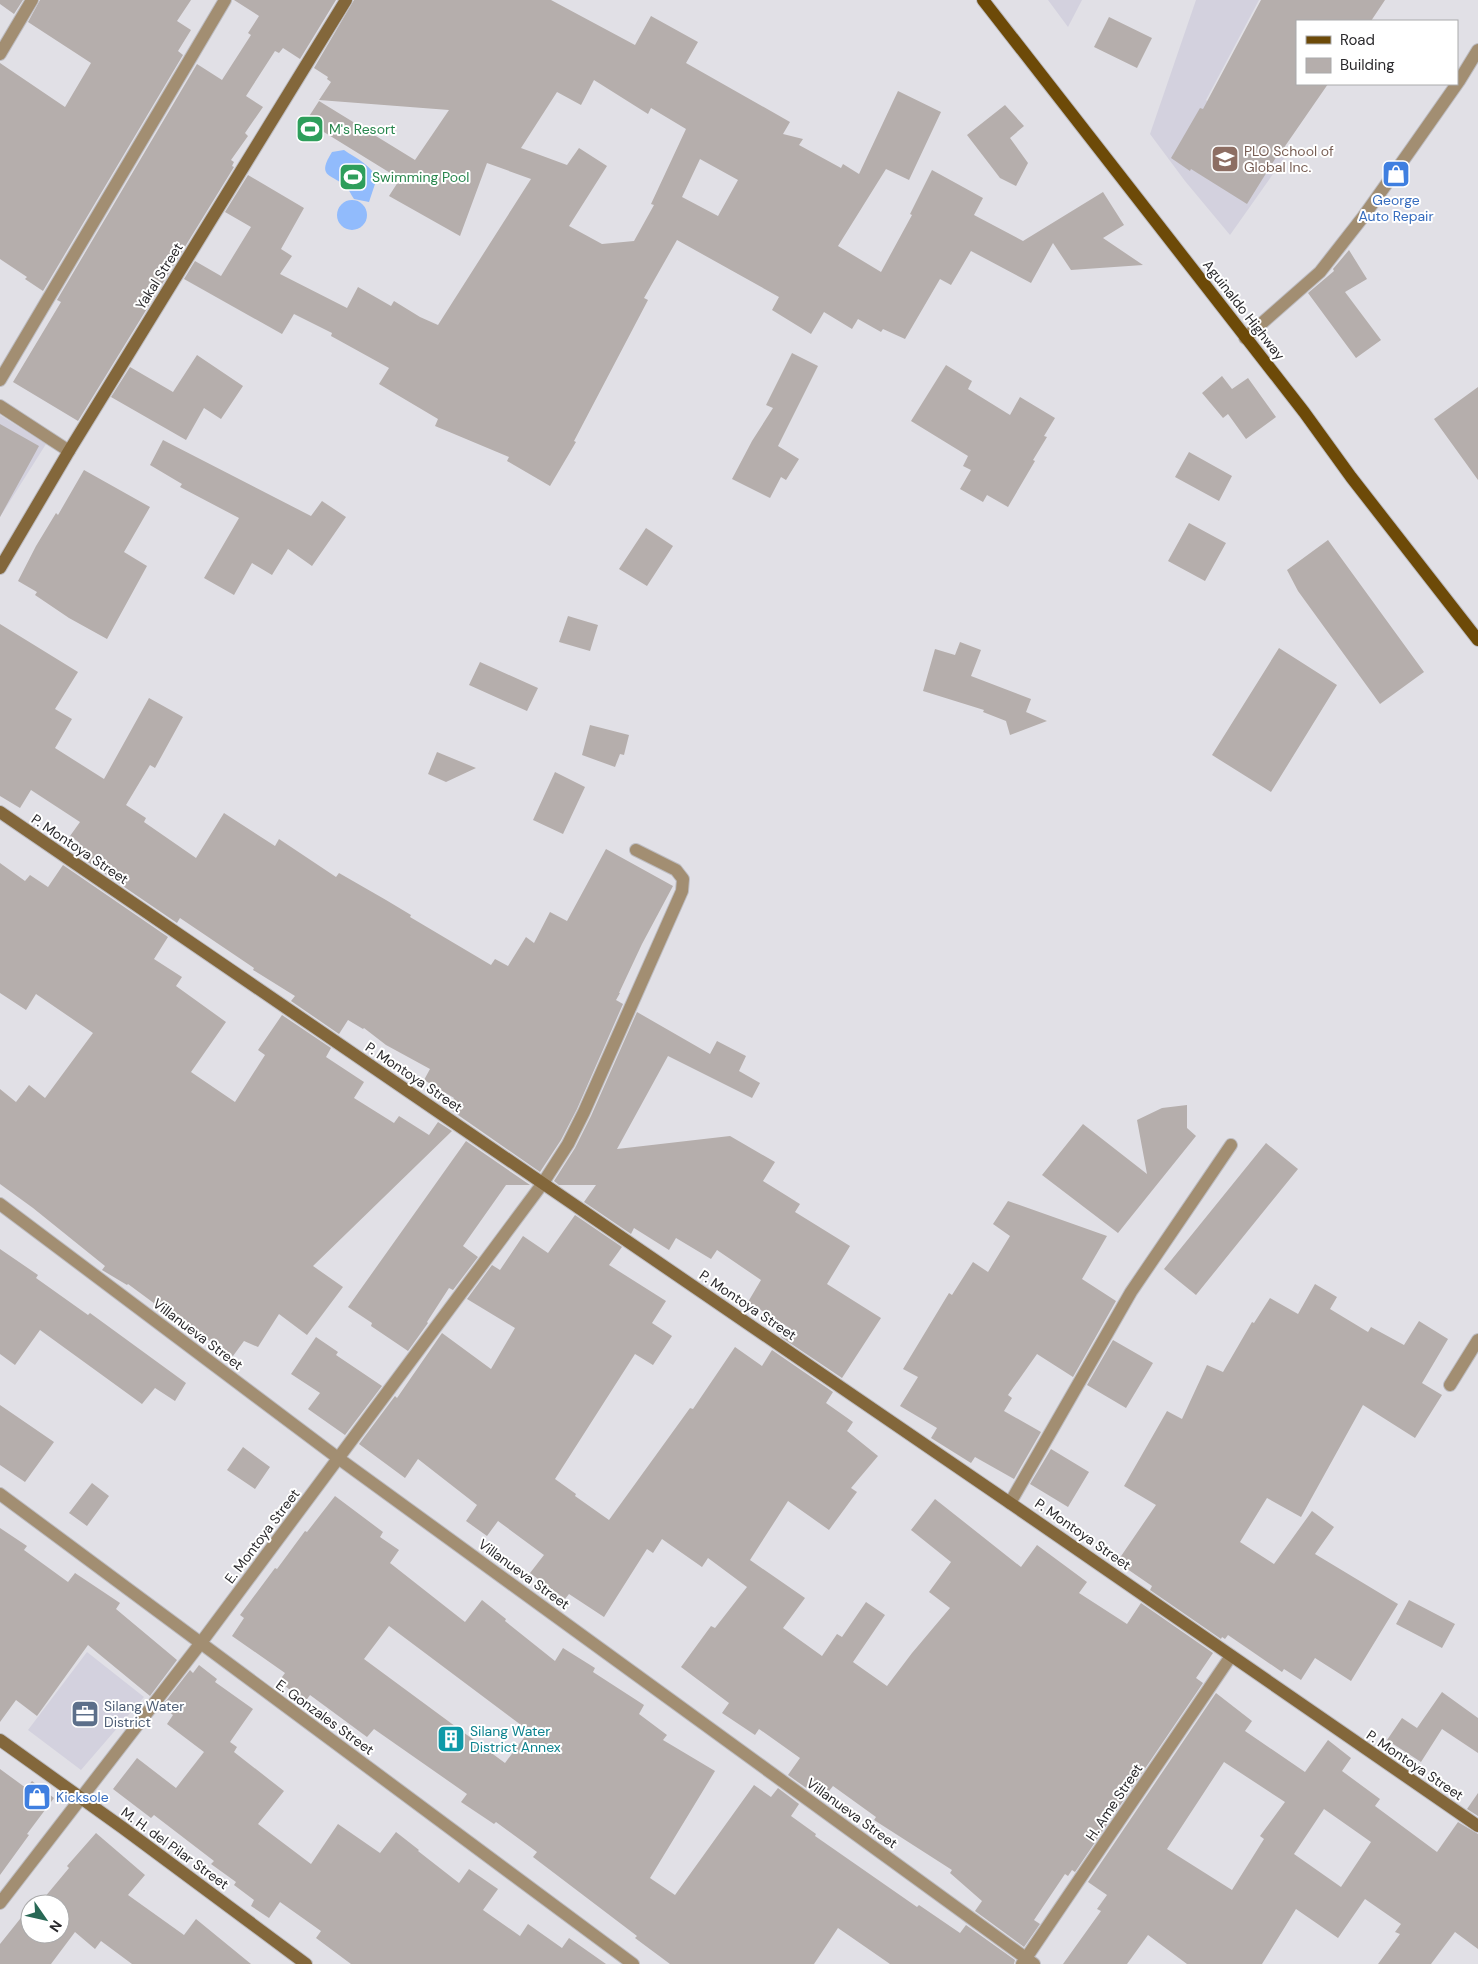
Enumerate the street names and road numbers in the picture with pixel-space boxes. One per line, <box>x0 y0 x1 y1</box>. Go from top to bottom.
street label: Yakal Street <box>131 239 187 313</box>
street label: Aguinaldo Highway <box>1199 256 1289 364</box>
street label: P. Montoya Street <box>28 810 132 888</box>
street label: P. Montoya Street <box>362 1038 466 1116</box>
street label: P. Montoya Street <box>696 1266 800 1344</box>
street label: Villanueva Street <box>149 1294 247 1374</box>
street label: E. Montoya Street <box>221 1485 303 1587</box>
street label: P. Montoya Street <box>1031 1494 1135 1574</box>
street label: Villanueva Street <box>475 1535 573 1613</box>
street label: E. Gonzales Street <box>272 1675 378 1759</box>
street label: P. Montoya Street <box>1363 1726 1467 1804</box>
street label: H. Ame Street <box>1082 1760 1146 1844</box>
street label: Villanueva Street <box>803 1774 901 1852</box>
street label: M. H. del Pilar Street <box>118 1803 232 1893</box>

